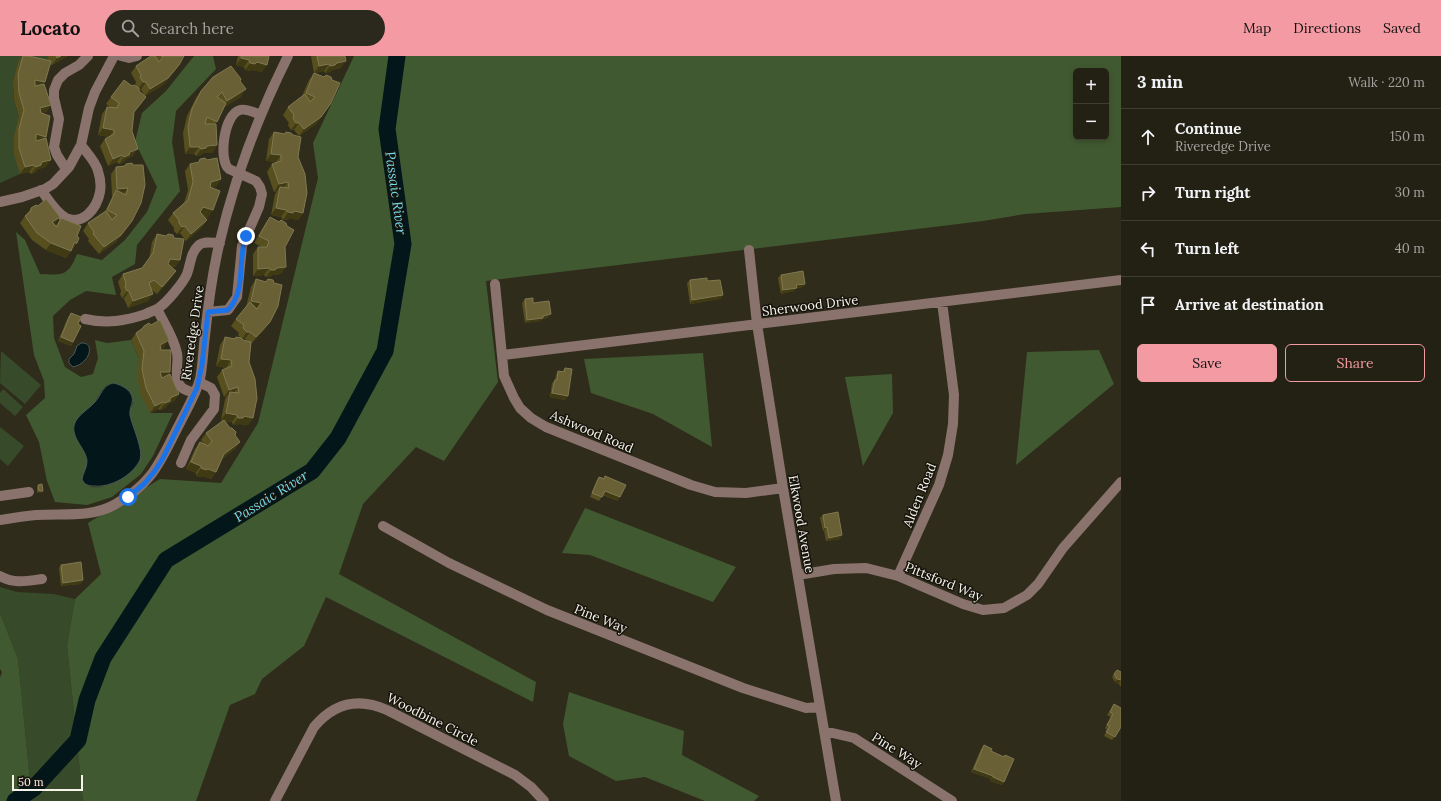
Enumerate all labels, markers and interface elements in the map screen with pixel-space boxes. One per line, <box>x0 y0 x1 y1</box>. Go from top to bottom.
search box <box>105 10 385 46</box>
text: Locato <box>20 16 81 40</box>
icon: search <box>119 17 141 39</box>
text: Search here <box>151 19 234 38</box>
text: Map <box>1243 19 1271 37</box>
text: Directions <box>1293 19 1361 37</box>
text: Saved <box>1383 19 1421 37</box>
map controls <box>1073 68 1109 140</box>
button: + <box>1073 68 1109 104</box>
text: 3 min <box>1137 71 1183 93</box>
text: Walk · 220 m <box>1348 74 1425 91</box>
button: − <box>1073 104 1109 140</box>
text: Continue <box>1175 119 1241 138</box>
icon: ahead <box>1137 126 1159 148</box>
text: 150 m <box>1390 128 1425 145</box>
text: Riveredge Drive <box>1175 138 1271 155</box>
water label: Passaic River <box>381 150 411 236</box>
icon: right <box>1137 182 1159 204</box>
text: Turn right <box>1175 183 1251 202</box>
text: 30 m <box>1395 184 1425 201</box>
route end <box>237 227 255 245</box>
icon: left <box>1137 238 1159 260</box>
text: Turn left <box>1175 239 1239 258</box>
text: 40 m <box>1395 240 1425 257</box>
street label: Riveredge Drive <box>177 284 208 382</box>
street label: Sherwood Drive <box>761 291 859 320</box>
icon: arrive <box>1137 294 1159 316</box>
text: Arrive at destination <box>1175 295 1324 314</box>
button: Save <box>1137 344 1277 382</box>
button: Share <box>1285 344 1425 382</box>
street label: Ashwood Road <box>547 406 636 457</box>
street label: Alden Road <box>898 460 940 531</box>
water label: Passaic River <box>231 466 312 526</box>
street label: Elkwood Avenue <box>785 474 819 575</box>
route start <box>119 488 137 506</box>
street label: Pittsford Way <box>902 558 985 605</box>
street label: Pine Way <box>572 600 630 637</box>
street label: Woodbine Circle <box>384 689 482 750</box>
street label: Pine Way <box>869 728 925 772</box>
scale bar <box>12 773 83 792</box>
text: 50 m <box>18 775 44 789</box>

